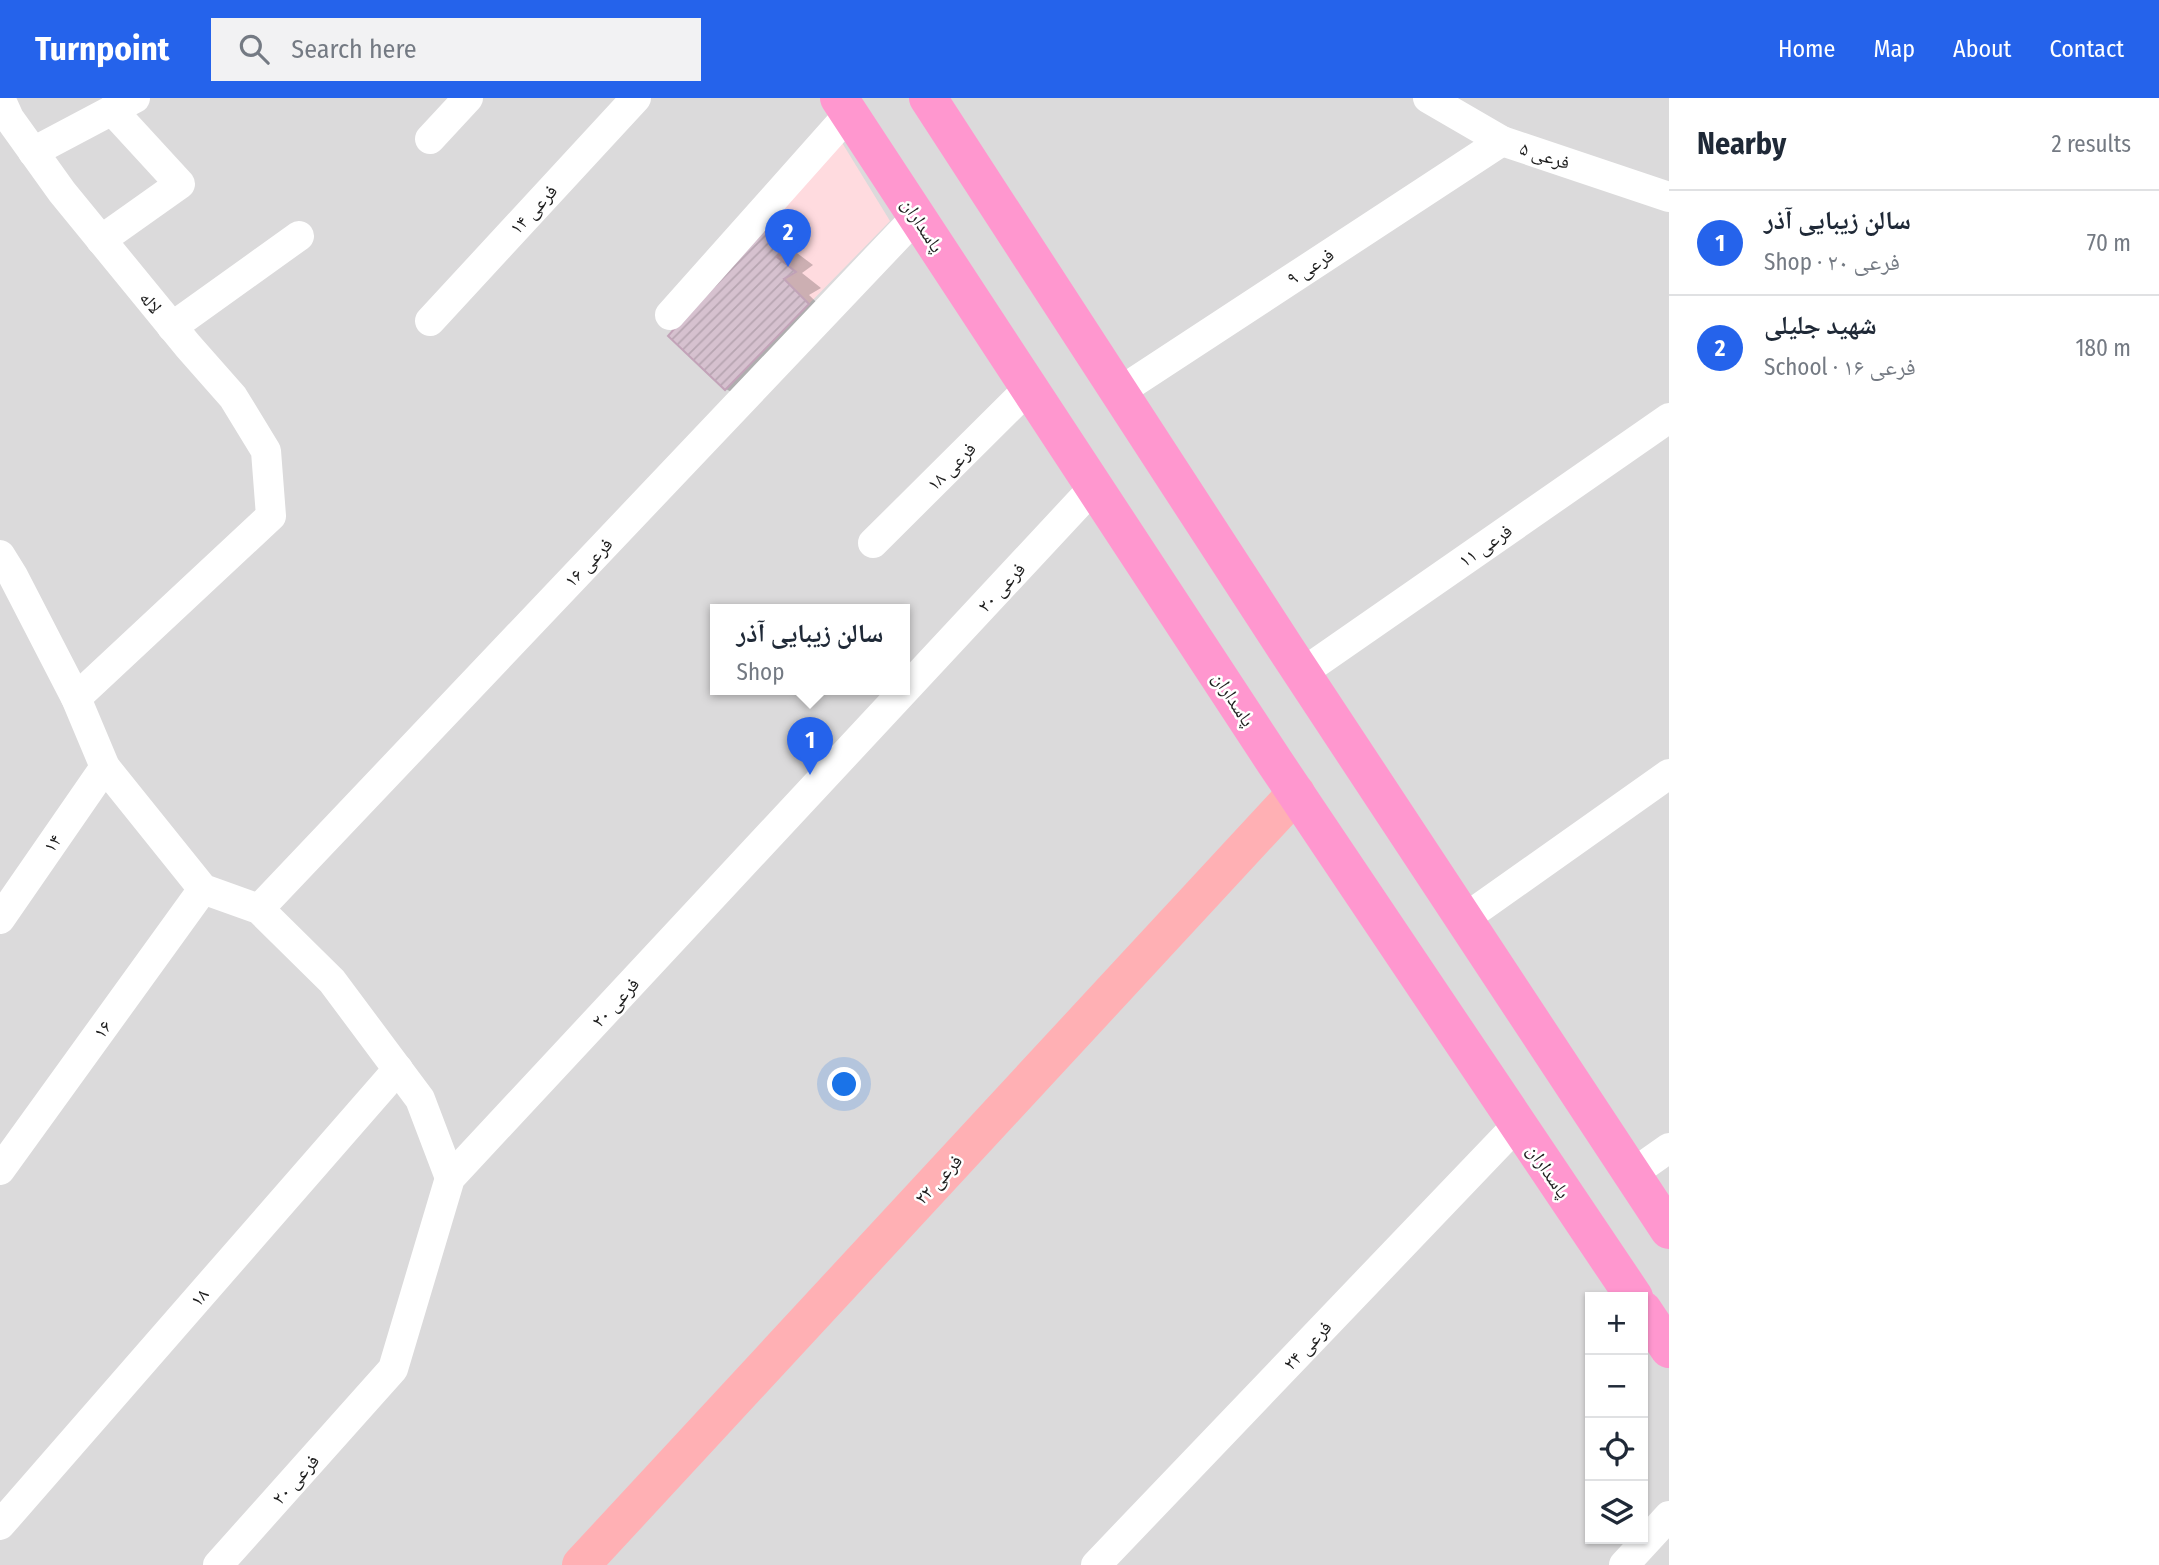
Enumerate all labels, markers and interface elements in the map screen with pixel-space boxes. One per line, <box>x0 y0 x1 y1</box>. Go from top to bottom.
search box <box>211 18 701 81</box>
text: Turnpoint <box>35 29 169 69</box>
icon: search <box>235 30 273 68</box>
text: Search here <box>291 34 417 65</box>
text: Home <box>1778 35 1835 63</box>
text: Map <box>1873 35 1915 63</box>
text: About <box>1953 35 2011 63</box>
text: Contact <box>2049 35 2124 63</box>
text: Nearby <box>1697 126 1786 162</box>
text: 2 results <box>2051 130 2131 158</box>
street label: فرعی ۵ <box>1517 137 1573 174</box>
street label: فرعی ۱۴ <box>505 180 562 239</box>
street label: پاسداران <box>896 194 949 257</box>
text: سالن زیبایی آذر <box>1764 205 1911 236</box>
pin: 2 <box>765 209 811 267</box>
text: 1 <box>1715 229 1725 257</box>
text: 70 m <box>2087 229 2131 257</box>
street label: فرعی ۹ <box>1282 243 1338 290</box>
text: Shop · فرعی ۲۰ <box>1764 248 1900 276</box>
street label: لاله <box>135 286 167 318</box>
text: شهید جلیلی <box>1764 310 1877 341</box>
text: 2 <box>1715 334 1725 362</box>
text: 180 m <box>2075 334 2131 362</box>
text: School · فرعی ۱۶ <box>1764 353 1916 381</box>
street label: فرعی ۱۸ <box>922 437 981 496</box>
street label: فرعی ۱۱ <box>1454 519 1516 572</box>
street label: فرعی ۱۶ <box>559 533 617 592</box>
street label: فرعی ۲۰ <box>973 558 1030 617</box>
popup <box>710 604 910 695</box>
text: سالن زیبایی آذر <box>737 618 883 649</box>
text: Shop <box>737 658 784 686</box>
street label: پاسداران <box>1207 668 1260 731</box>
pin: 1 <box>787 717 833 775</box>
street label: ۱۴ <box>38 830 67 857</box>
street label: فرعی ۲۰ <box>587 973 644 1032</box>
street label: ۱۶ <box>88 1016 117 1043</box>
your location <box>827 1067 861 1101</box>
street label: پاسداران <box>1522 1140 1575 1203</box>
street label: فرعی ۲۲ <box>910 1150 967 1209</box>
street label: ۱۸ <box>185 1283 214 1311</box>
map controls <box>1585 1292 1648 1544</box>
button: + <box>1585 1292 1648 1355</box>
street label: فرعی ۲۴ <box>1278 1316 1336 1375</box>
button: − <box>1585 1355 1648 1418</box>
button: locate <box>1585 1418 1648 1481</box>
street label: فرعی ۲۰ <box>267 1449 324 1509</box>
button: layers <box>1585 1481 1648 1544</box>

